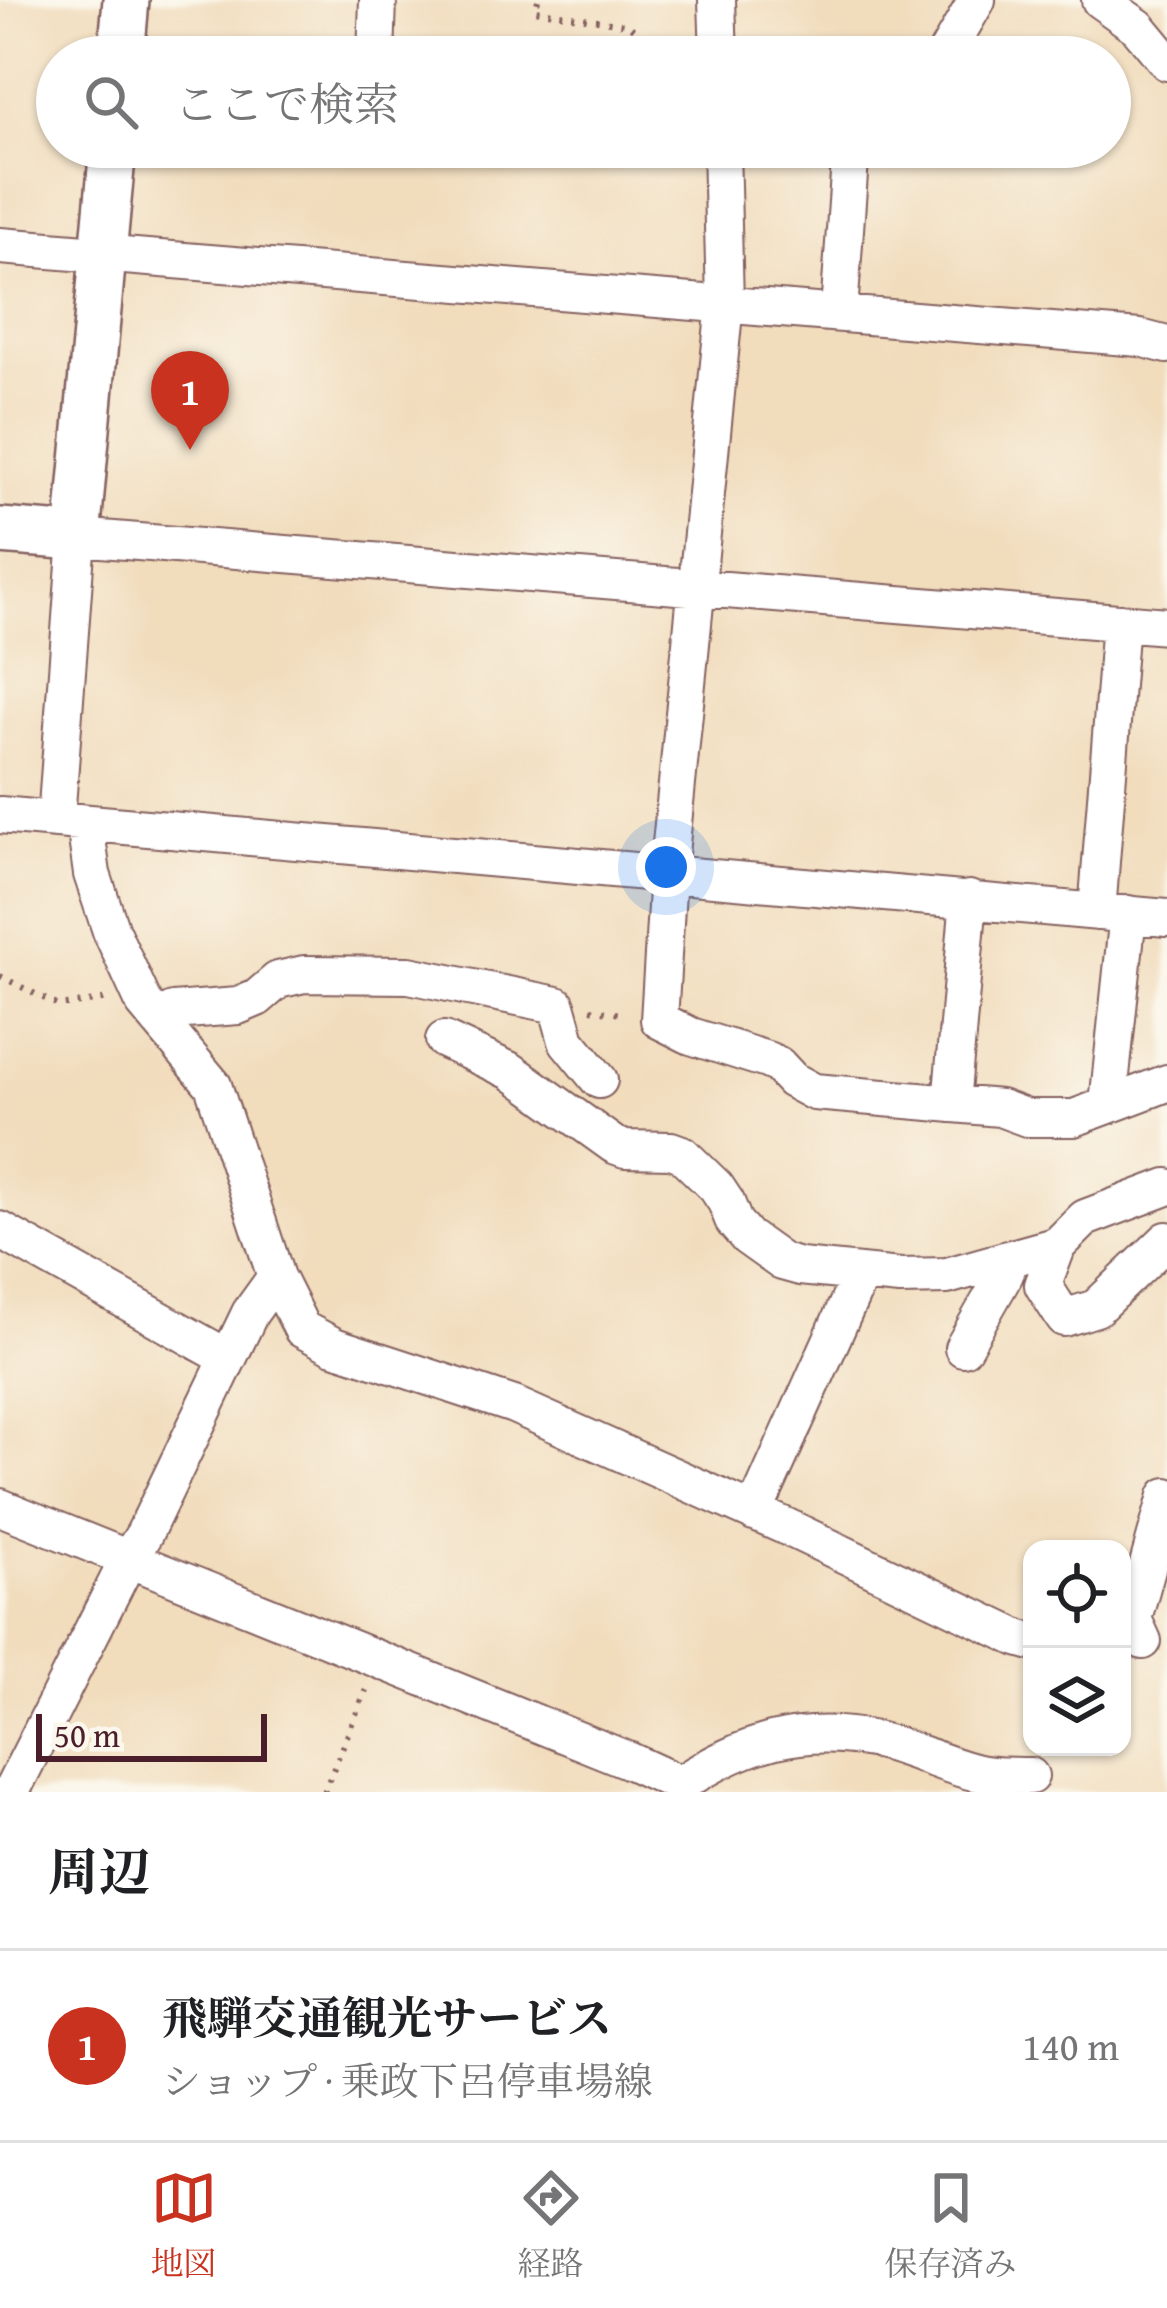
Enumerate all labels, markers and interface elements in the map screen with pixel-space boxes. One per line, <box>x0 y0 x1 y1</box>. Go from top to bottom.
search box <box>36 36 1131 168</box>
icon: search <box>78 69 144 135</box>
text: ここで検索 <box>174 71 399 136</box>
pin: 1 <box>151 351 229 450</box>
your location <box>636 837 696 897</box>
map controls <box>1023 1540 1131 1756</box>
button: locate <box>1023 1540 1131 1648</box>
button: layers <box>1023 1648 1131 1756</box>
scale bar <box>36 1708 267 1761</box>
text: 50 m <box>54 1711 120 1759</box>
text: 周辺 <box>48 1834 150 1909</box>
text: 飛騨交通観光サービス <box>162 1985 612 2050</box>
text: 1 <box>77 2017 97 2074</box>
text: 140 m <box>1022 2017 1119 2074</box>
text: ショップ · 乗政下呂停車場線 <box>162 2052 653 2109</box>
tab: 地図 <box>151 2165 217 2287</box>
tab: 経路 <box>518 2165 584 2287</box>
tab: 保存済み <box>885 2165 1017 2287</box>

